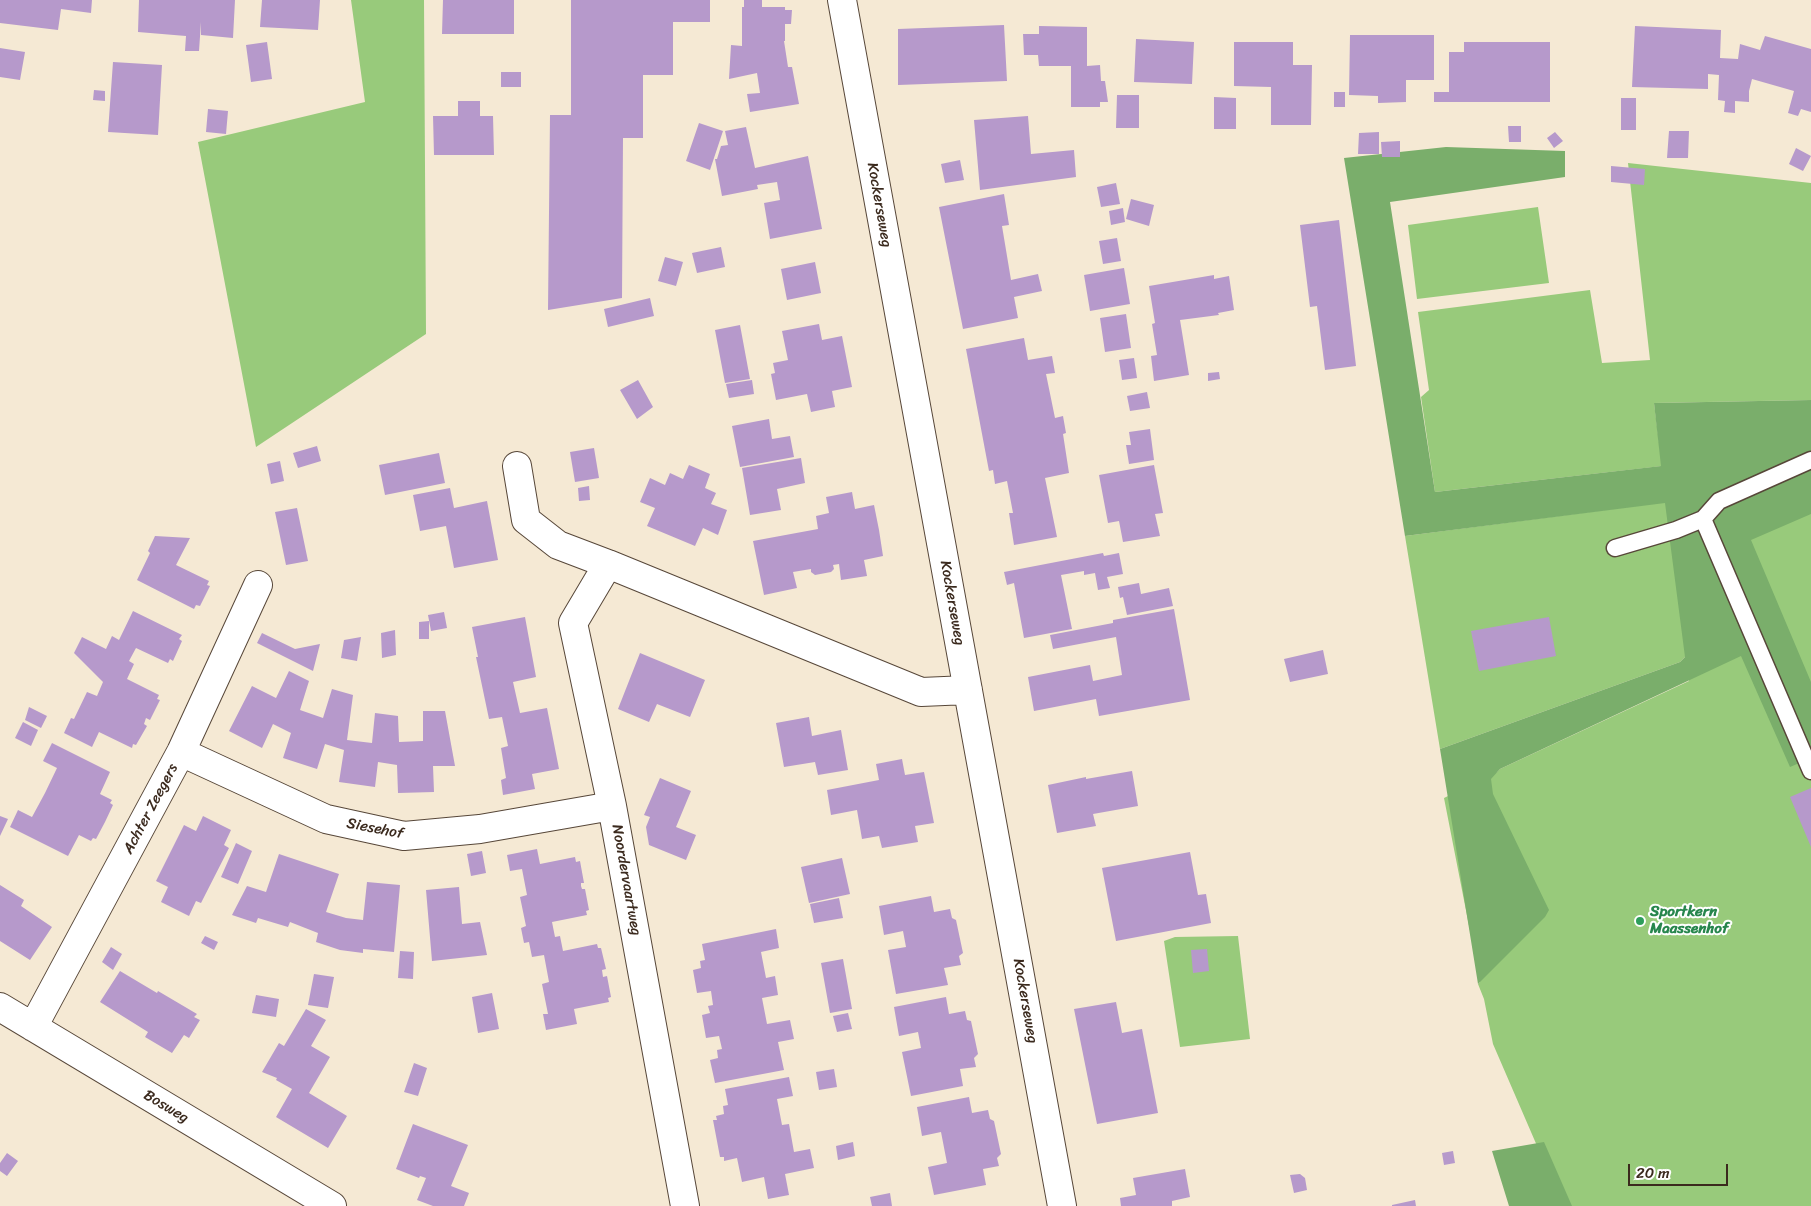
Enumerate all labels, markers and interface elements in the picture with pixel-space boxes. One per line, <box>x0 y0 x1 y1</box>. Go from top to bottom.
street label: Kockerseweg <box>863 161 895 249</box>
street label: Kockerseweg <box>936 559 968 647</box>
street label: Achter Zeegers <box>120 761 182 857</box>
street label: Siesehof <box>345 815 405 843</box>
street label: Noordervaartweg <box>607 823 645 937</box>
place label: Sportkern Maassenhof <box>1650 903 1728 938</box>
marker: Sportkern Maassenhof <box>1634 915 1646 927</box>
street label: Kockerseweg <box>1009 957 1041 1045</box>
street label: Bosweg <box>140 1087 192 1127</box>
scale bar <box>1631 1154 1731 1186</box>
text: 20 m <box>1636 1160 1670 1186</box>

